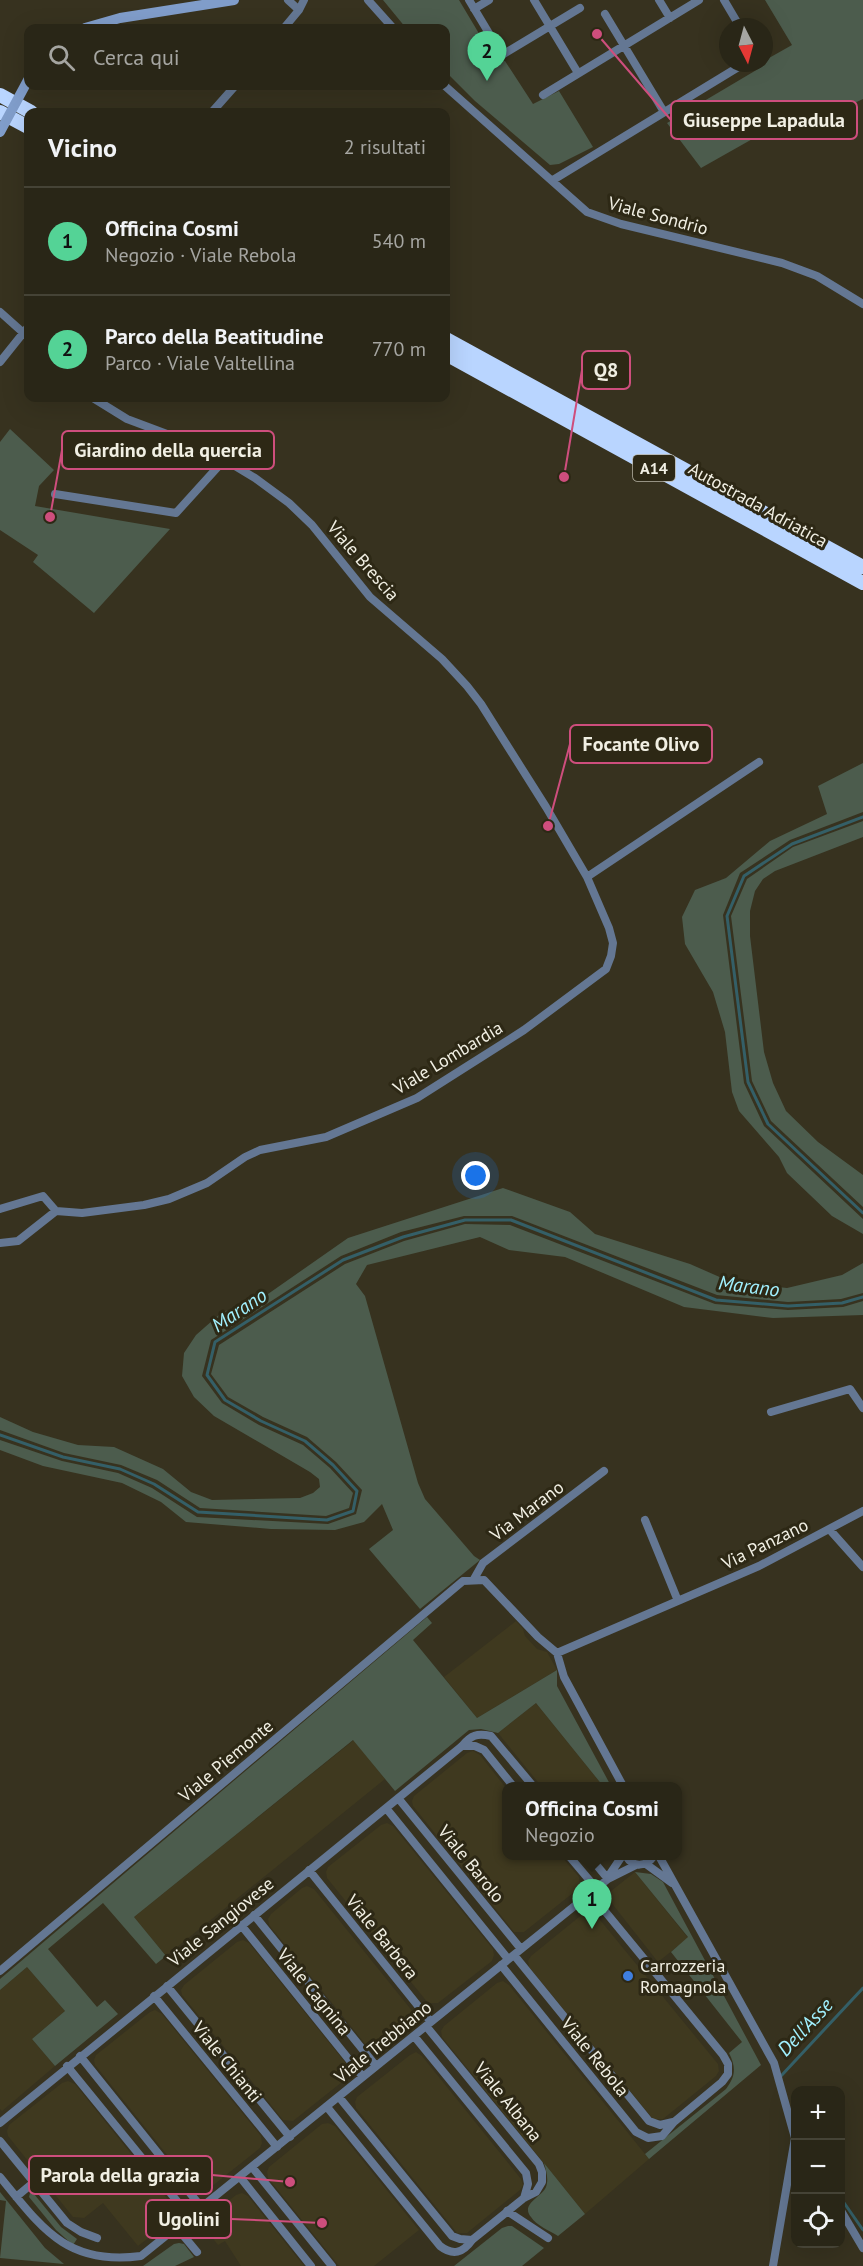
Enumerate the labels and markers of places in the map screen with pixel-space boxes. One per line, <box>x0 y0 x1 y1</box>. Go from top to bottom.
pin: 2 <box>468 32 506 81</box>
callout: Giuseppe Lapadula <box>671 101 857 139</box>
callout: Q8 <box>582 351 630 389</box>
callout: Giardino della quercia <box>62 431 274 469</box>
callout: Focante Olivo <box>570 725 712 763</box>
pin: 1 <box>572 1880 612 1929</box>
place label: Carrozzeria Romagnola <box>640 1954 726 1998</box>
marker: Carrozzeria Romagnola <box>621 1969 635 1983</box>
callout: Parola della grazia <box>29 2156 212 2194</box>
callout: Ugolini <box>146 2200 231 2238</box>

